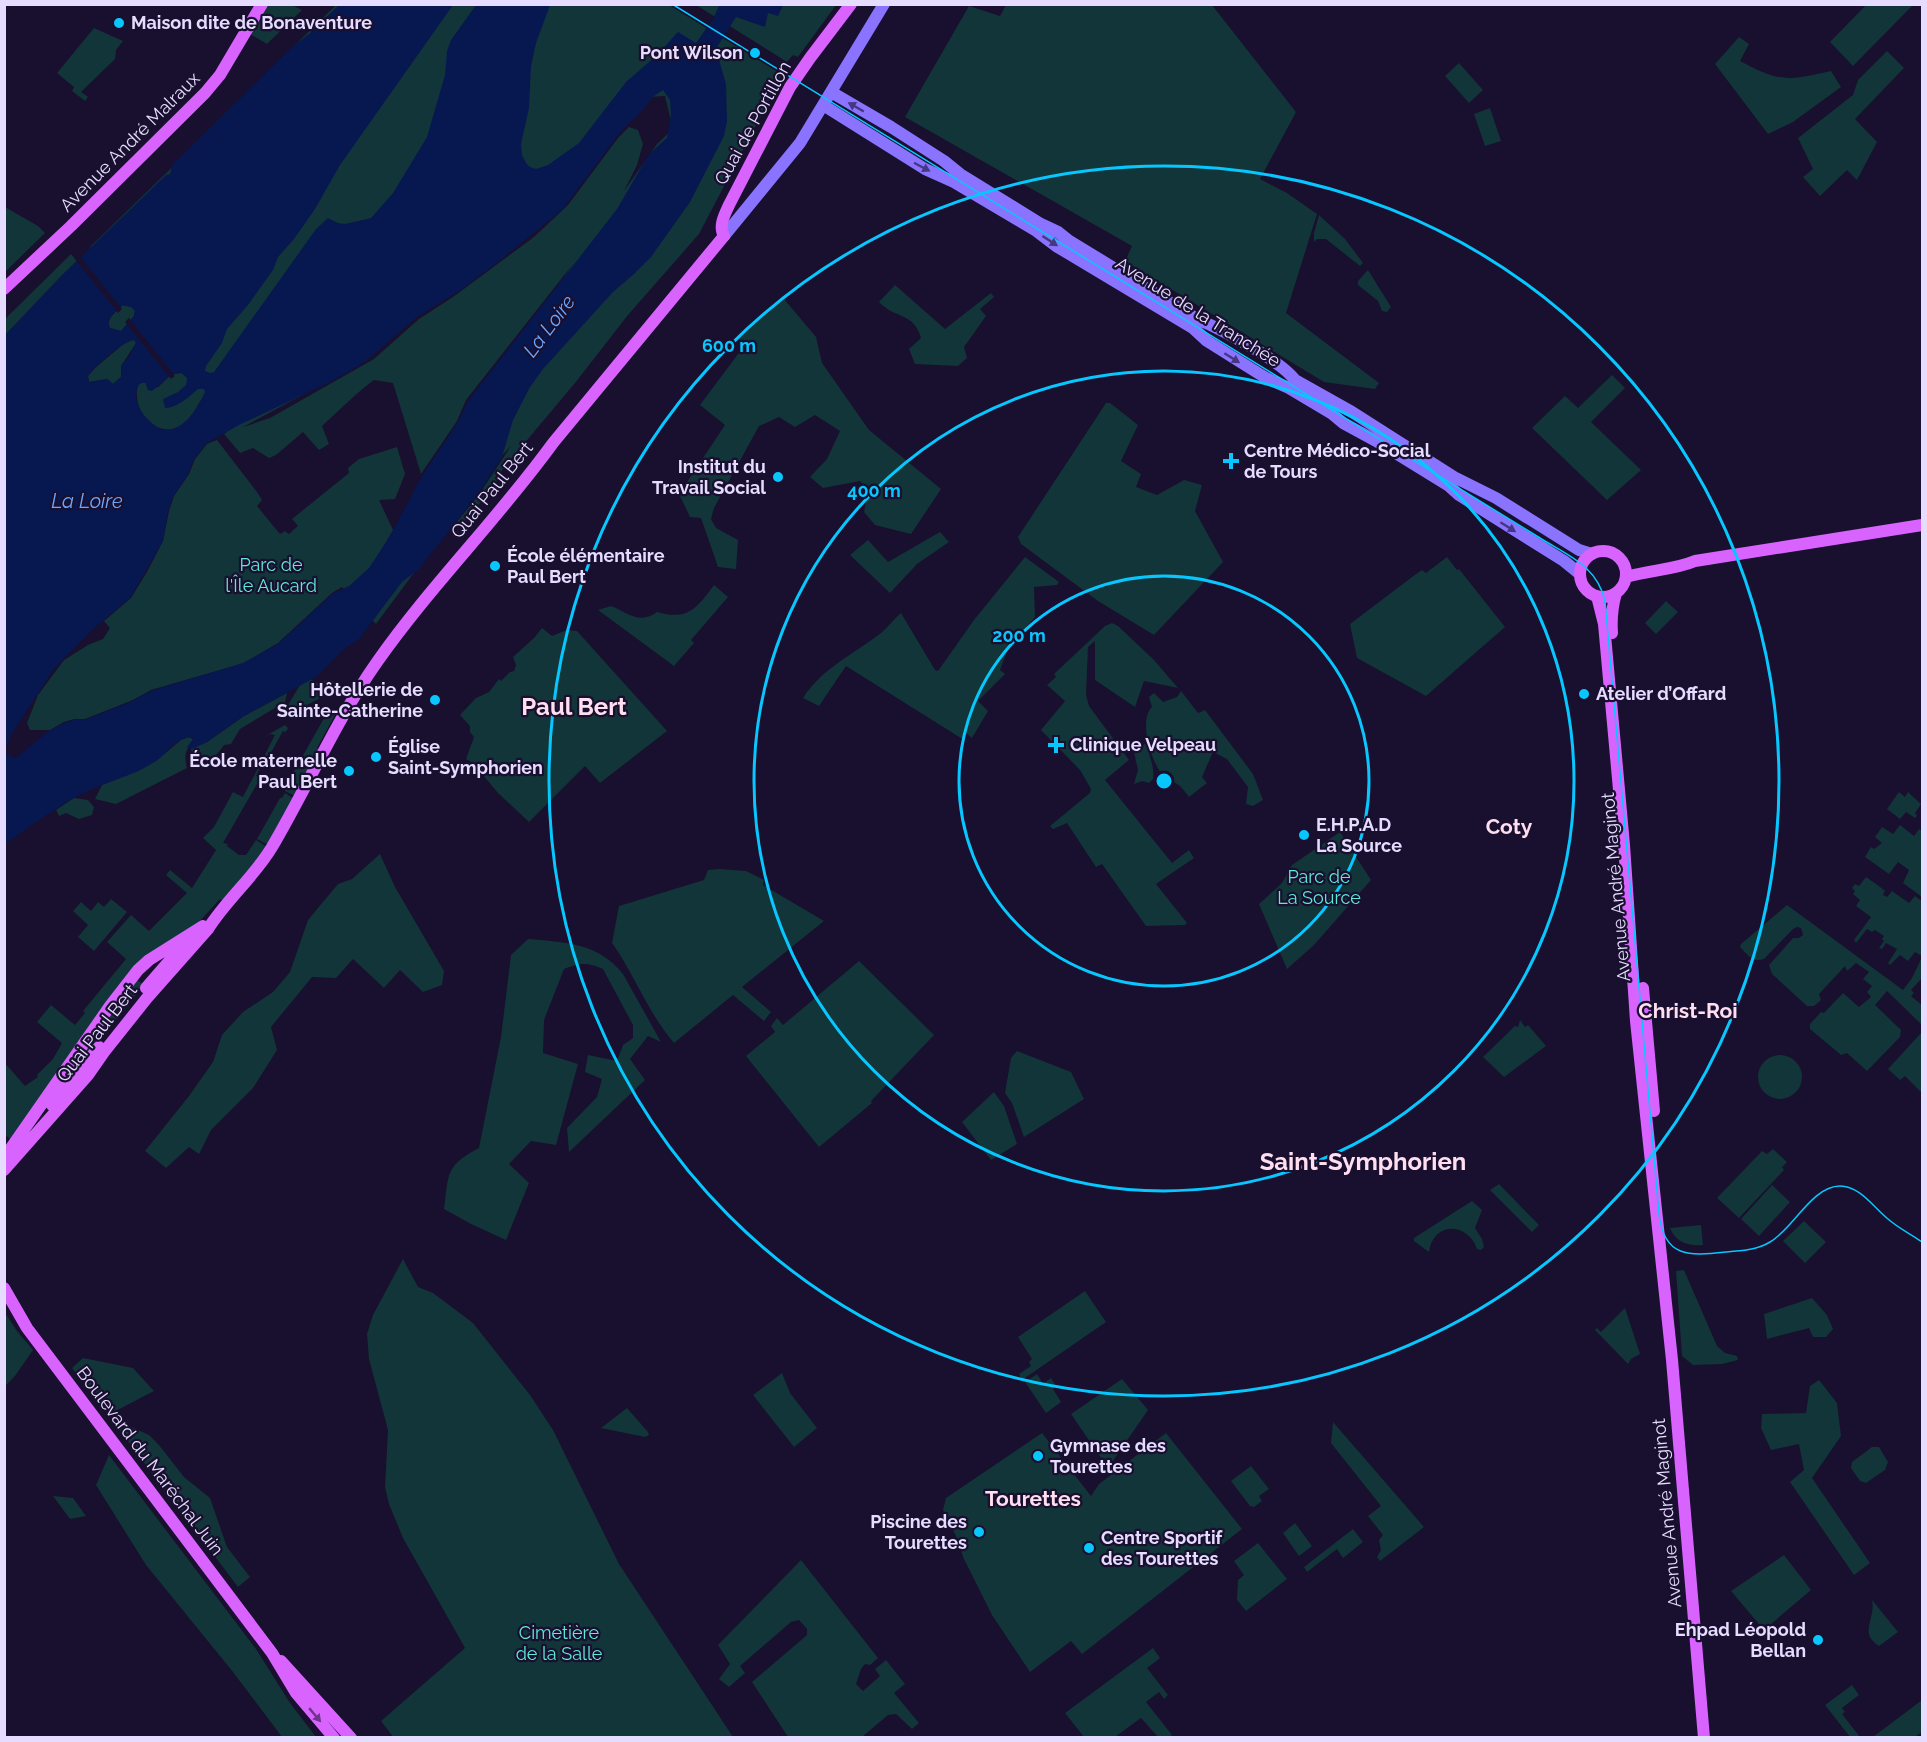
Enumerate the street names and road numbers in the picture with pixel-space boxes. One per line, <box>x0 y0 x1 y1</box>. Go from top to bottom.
street label: Quai de Portillon <box>710 57 795 188</box>
street label: Avenue André Malraux <box>56 68 204 216</box>
street label: Avenue de la Tranchée <box>1112 252 1285 371</box>
street label: Quai Paul Bert <box>446 437 537 542</box>
street label: Avenue André Maginot <box>1597 792 1634 983</box>
street label: Quai Paul Bert <box>52 980 141 1086</box>
street label: Boulevard du Maréchal Juin <box>73 1362 228 1559</box>
street label: Avenue André Maginot <box>1648 1418 1685 1609</box>

